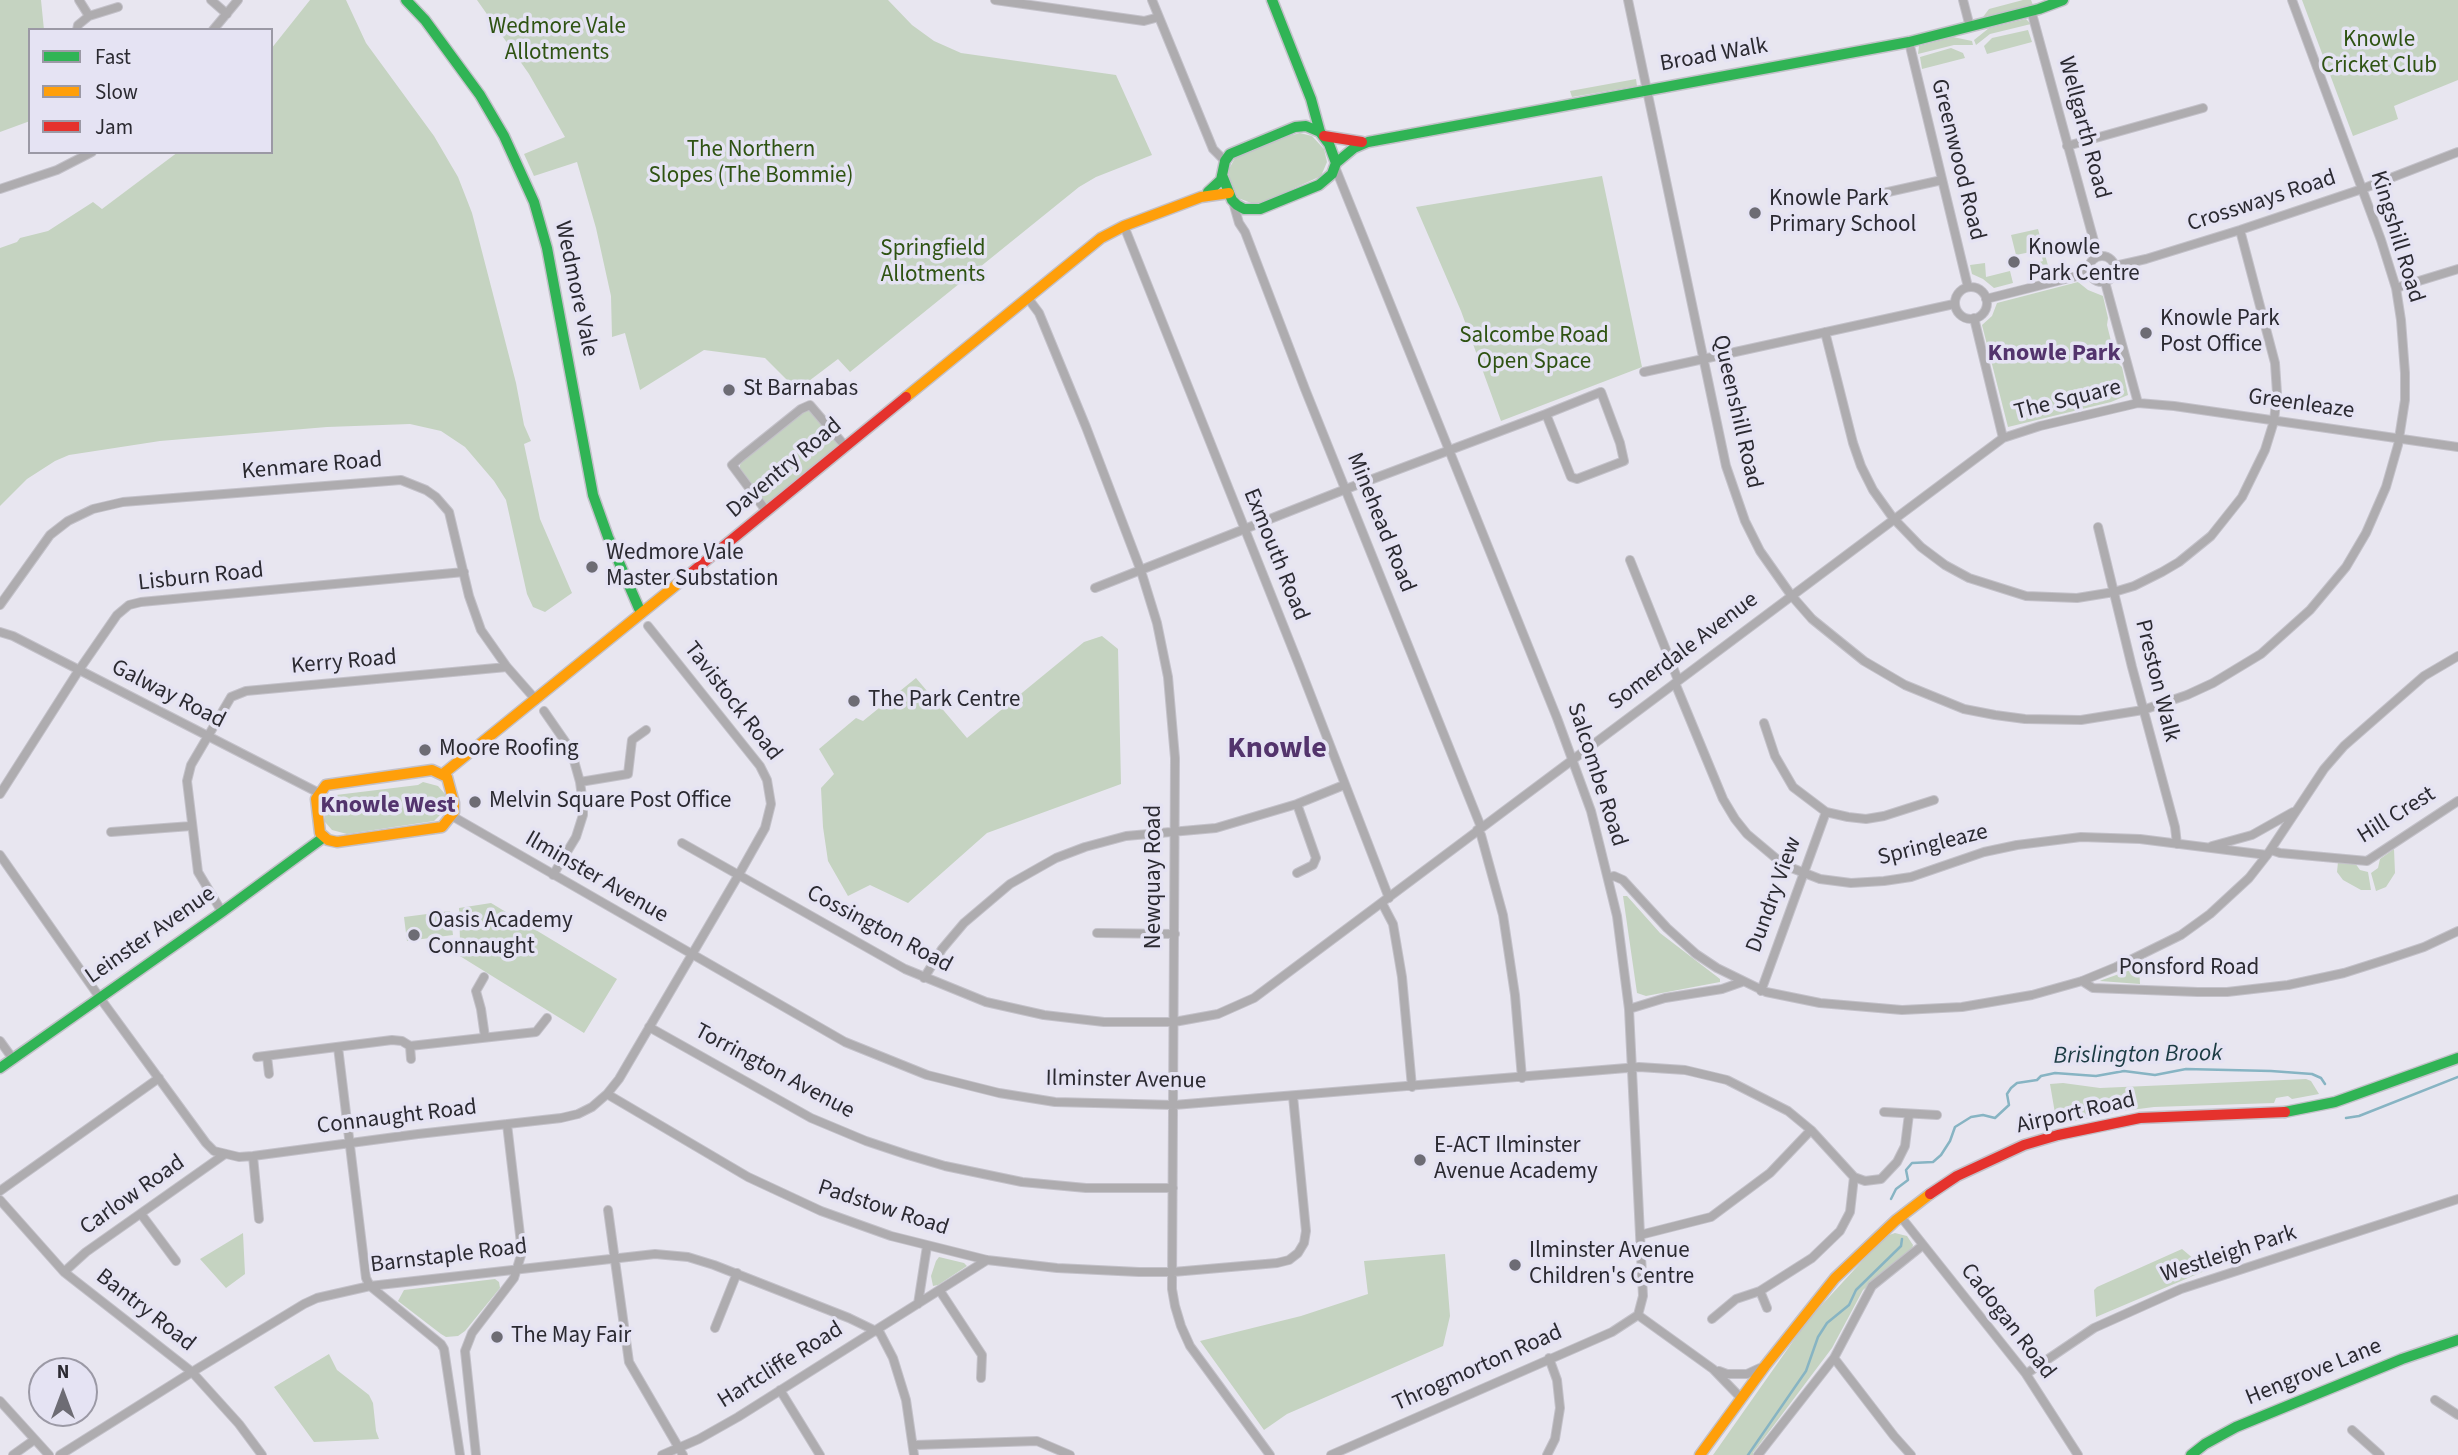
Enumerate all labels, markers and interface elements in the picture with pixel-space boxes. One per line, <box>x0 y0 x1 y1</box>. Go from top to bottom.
park label: Wedmore Vale Allotments <box>488 14 626 68</box>
park label: Knowle Cricket Club <box>2321 27 2437 81</box>
legend <box>28 28 273 154</box>
street label: Broad Walk <box>1658 33 1770 79</box>
text: Fast <box>95 42 131 72</box>
street label: Wellgarth Road <box>2051 54 2115 202</box>
street label: Greenwood Road <box>1924 76 1990 244</box>
text: Slow <box>95 77 138 107</box>
text: Jam <box>95 112 133 142</box>
park label: The Northern Slopes (The Bommie) <box>649 137 853 191</box>
street label: Crossways Road <box>2184 165 2340 239</box>
street label: Kingshill Road <box>2363 168 2429 306</box>
place label: Knowle Park Primary School <box>1769 186 1916 240</box>
marker: Knowle Park Primary School <box>1747 205 1763 221</box>
street label: Wedmore Vale <box>547 219 603 359</box>
place label: Knowle Park Centre <box>2028 235 2140 289</box>
park label: Springfield Allotments <box>880 236 986 290</box>
marker: Knowle Park Centre <box>2006 254 2022 270</box>
place label: Knowle Park Post Office <box>2160 306 2280 360</box>
park label: Salcombe Road Open Space <box>1459 323 1609 377</box>
marker: Knowle Park Post Office <box>2138 325 2154 341</box>
street label: Queenshill Road <box>1705 333 1767 491</box>
district label: Knowle Park <box>1987 341 2121 369</box>
street label: The Square <box>2012 374 2124 428</box>
place label: St Barnabas <box>743 376 858 404</box>
marker: St Barnabas <box>721 382 737 398</box>
street label: Greenleaze <box>2246 384 2356 426</box>
street label: Daventry Road <box>722 413 848 525</box>
street label: Kenmare Road <box>241 447 383 487</box>
street label: Minehead Road <box>1339 449 1421 597</box>
street label: Exmouth Road <box>1236 485 1314 625</box>
place label: Wedmore Vale Master Substation <box>606 540 779 594</box>
street label: Lisburn Road <box>137 558 265 598</box>
marker: Wedmore Vale Master Substation <box>584 559 600 575</box>
street label: Somerdale Avenue <box>1604 587 1764 717</box>
street label: Preston Walk <box>2127 617 2185 745</box>
street label: Tavistock Road <box>677 637 787 767</box>
street label: Kerry Road <box>290 645 398 681</box>
street label: Galway Road <box>106 654 230 736</box>
place label: The Park Centre <box>868 687 1020 715</box>
marker: The Park Centre <box>846 693 862 709</box>
street label: Salcombe Road <box>1560 700 1632 850</box>
district label: Knowle <box>1227 732 1327 768</box>
place label: Moore Roofing <box>439 736 579 764</box>
marker: Moore Roofing <box>417 742 433 758</box>
street label: Hill Crest <box>2353 781 2441 851</box>
place label: Melvin Square Post Office <box>489 788 732 816</box>
district label: Knowle West <box>320 793 456 821</box>
marker: Melvin Square Post Office <box>467 794 483 810</box>
street label: Newquay Road <box>1141 805 1169 949</box>
street label: Springleaze <box>1875 819 1991 873</box>
street label: Ilminster Avenue <box>520 826 672 930</box>
street label: Dundry View <box>1741 833 1809 957</box>
street label: Cossington Road <box>801 880 957 980</box>
street label: Leinster Avenue <box>81 881 221 991</box>
place label: Oasis Academy Connaught <box>428 908 573 962</box>
marker: Oasis Academy Connaught <box>406 927 422 943</box>
street label: Ponsford Road <box>2119 955 2259 983</box>
street label: Torrington Avenue <box>689 1018 859 1126</box>
water label: Brislington Brook <box>2053 1040 2223 1072</box>
street label: Ilminster Avenue <box>1045 1066 1207 1096</box>
street label: Airport Road <box>2014 1087 2138 1141</box>
street label: Connaught Road <box>316 1095 478 1141</box>
place label: E-ACT Ilminster Avenue Academy <box>1434 1133 1598 1187</box>
street label: Carlow Road <box>75 1150 191 1242</box>
marker: E-ACT Ilminster Avenue Academy <box>1412 1152 1428 1168</box>
street label: Padstow Road <box>814 1175 952 1243</box>
street label: Westleigh Park <box>2158 1220 2300 1290</box>
street label: Barnstaple Road <box>369 1234 529 1280</box>
place label: Ilminster Avenue Children's Centre <box>1529 1238 1694 1292</box>
marker: Ilminster Avenue Children's Centre <box>1507 1257 1523 1273</box>
street label: Cadogan Road <box>1953 1259 2061 1385</box>
street label: Bantry Road <box>90 1264 200 1358</box>
street label: Hartcliffe Road <box>713 1317 849 1415</box>
street label: Throgmorton Road <box>1389 1319 1567 1419</box>
place label: The May Fair <box>511 1323 631 1351</box>
marker: The May Fair <box>489 1329 505 1345</box>
street label: Hengrove Lane <box>2242 1333 2386 1413</box>
north arrow <box>28 1357 98 1427</box>
text: N <box>57 1359 69 1386</box>

